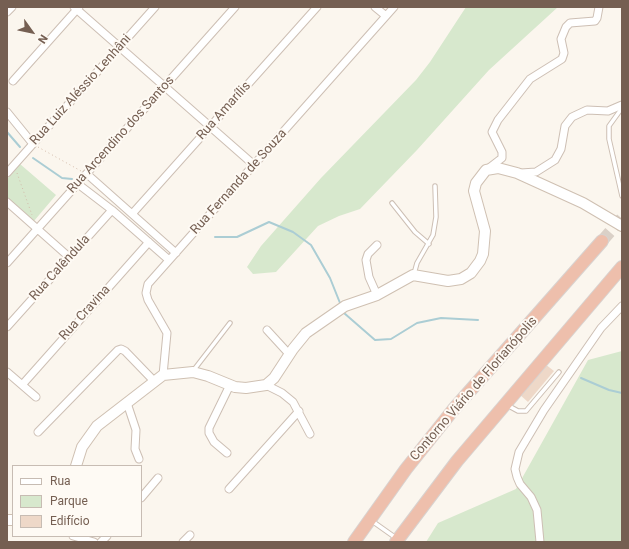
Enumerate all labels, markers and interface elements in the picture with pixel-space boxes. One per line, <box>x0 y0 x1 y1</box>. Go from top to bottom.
north arrow <box>12 12 52 52</box>
street label: Rua Luiz Aléssio Lenhâni <box>27 31 135 149</box>
text: N <box>35 32 50 46</box>
street label: Rua Arcendino dos Santos <box>64 73 178 197</box>
street label: Rua Amarílis <box>194 79 254 143</box>
street label: Rua Fernanda de Souza <box>188 126 290 238</box>
street label: Rua Calêndula <box>26 232 94 304</box>
street label: Rua Cravina <box>56 282 114 344</box>
street label: Contorno Viário de Florianópolis <box>407 314 541 464</box>
legend <box>12 465 142 537</box>
text: Rua <box>50 474 71 488</box>
text: Parque <box>50 494 88 508</box>
text: Edifício <box>50 514 90 528</box>

